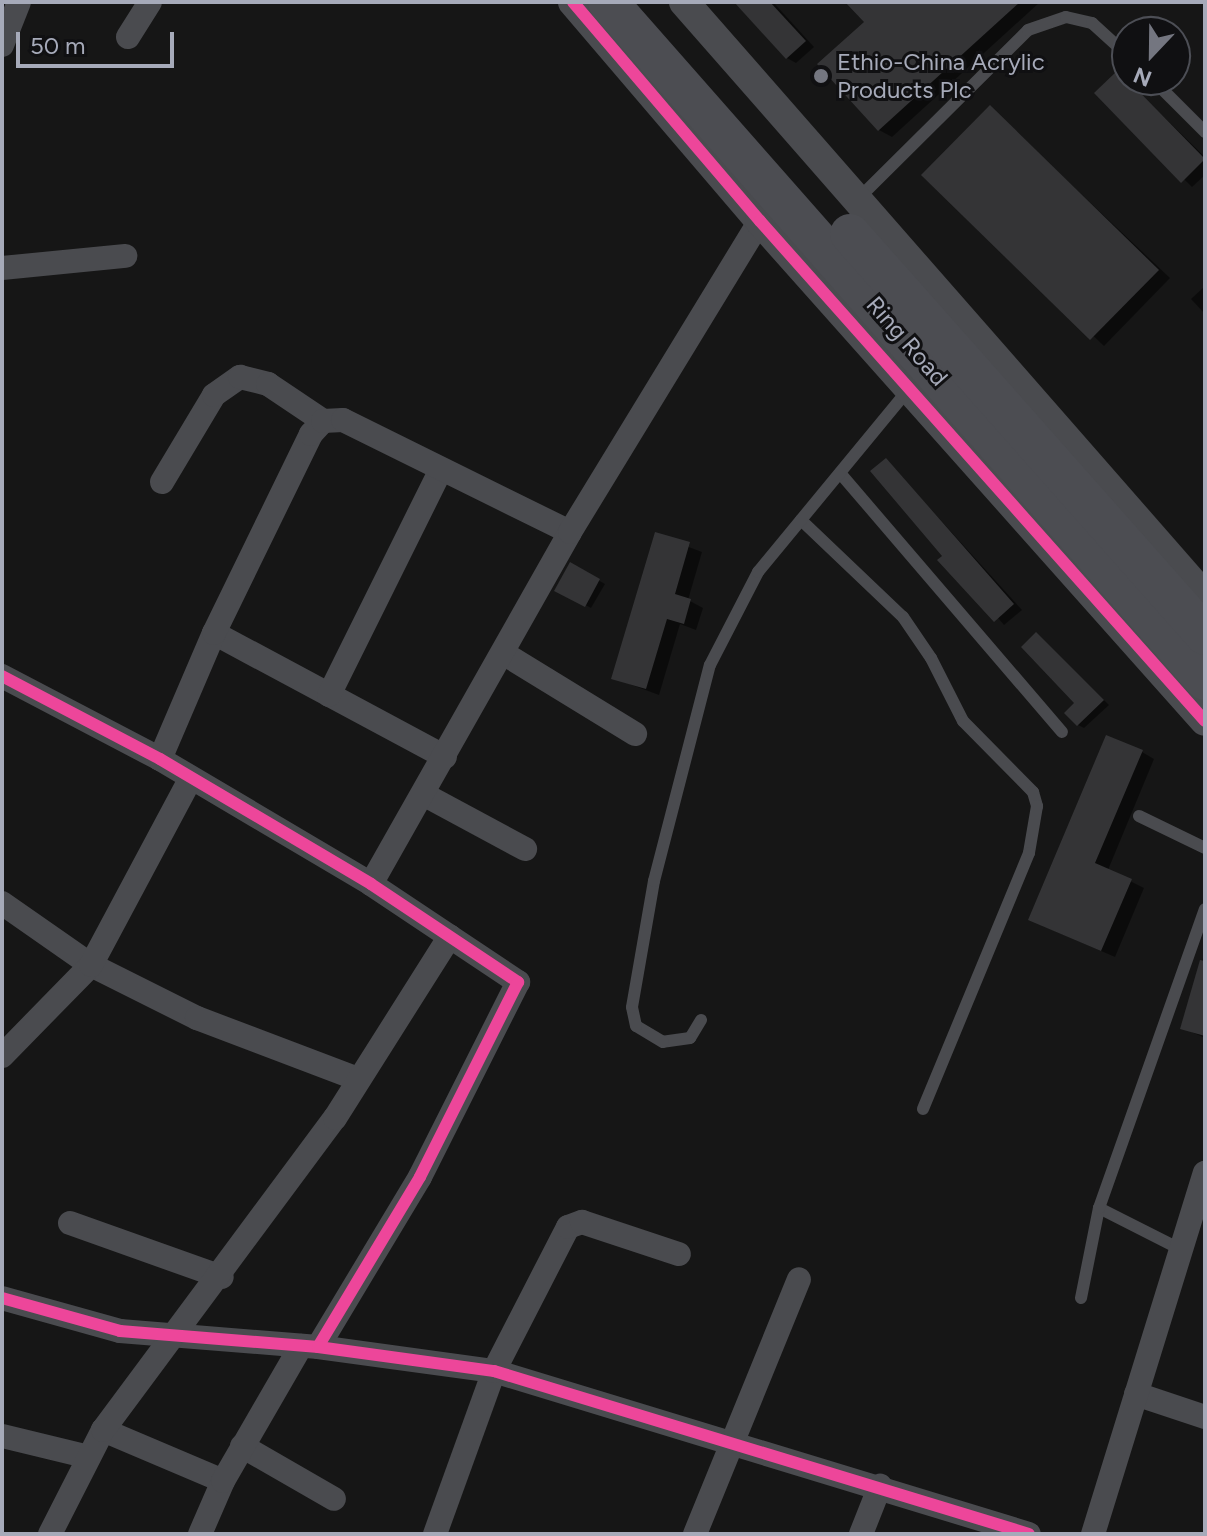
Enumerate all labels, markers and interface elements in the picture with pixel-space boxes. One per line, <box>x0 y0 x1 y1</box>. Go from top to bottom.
scale bar <box>20 16 178 66</box>
north arrow <box>1111 16 1191 96</box>
text: 50 m <box>30 31 86 60</box>
place label: Ethio-China Acrylic Products Plc <box>837 48 1045 104</box>
text: N <box>1130 61 1156 93</box>
marker: Ethio-China Acrylic Products Plc <box>812 67 830 85</box>
street label: Ring Road <box>860 290 954 392</box>

